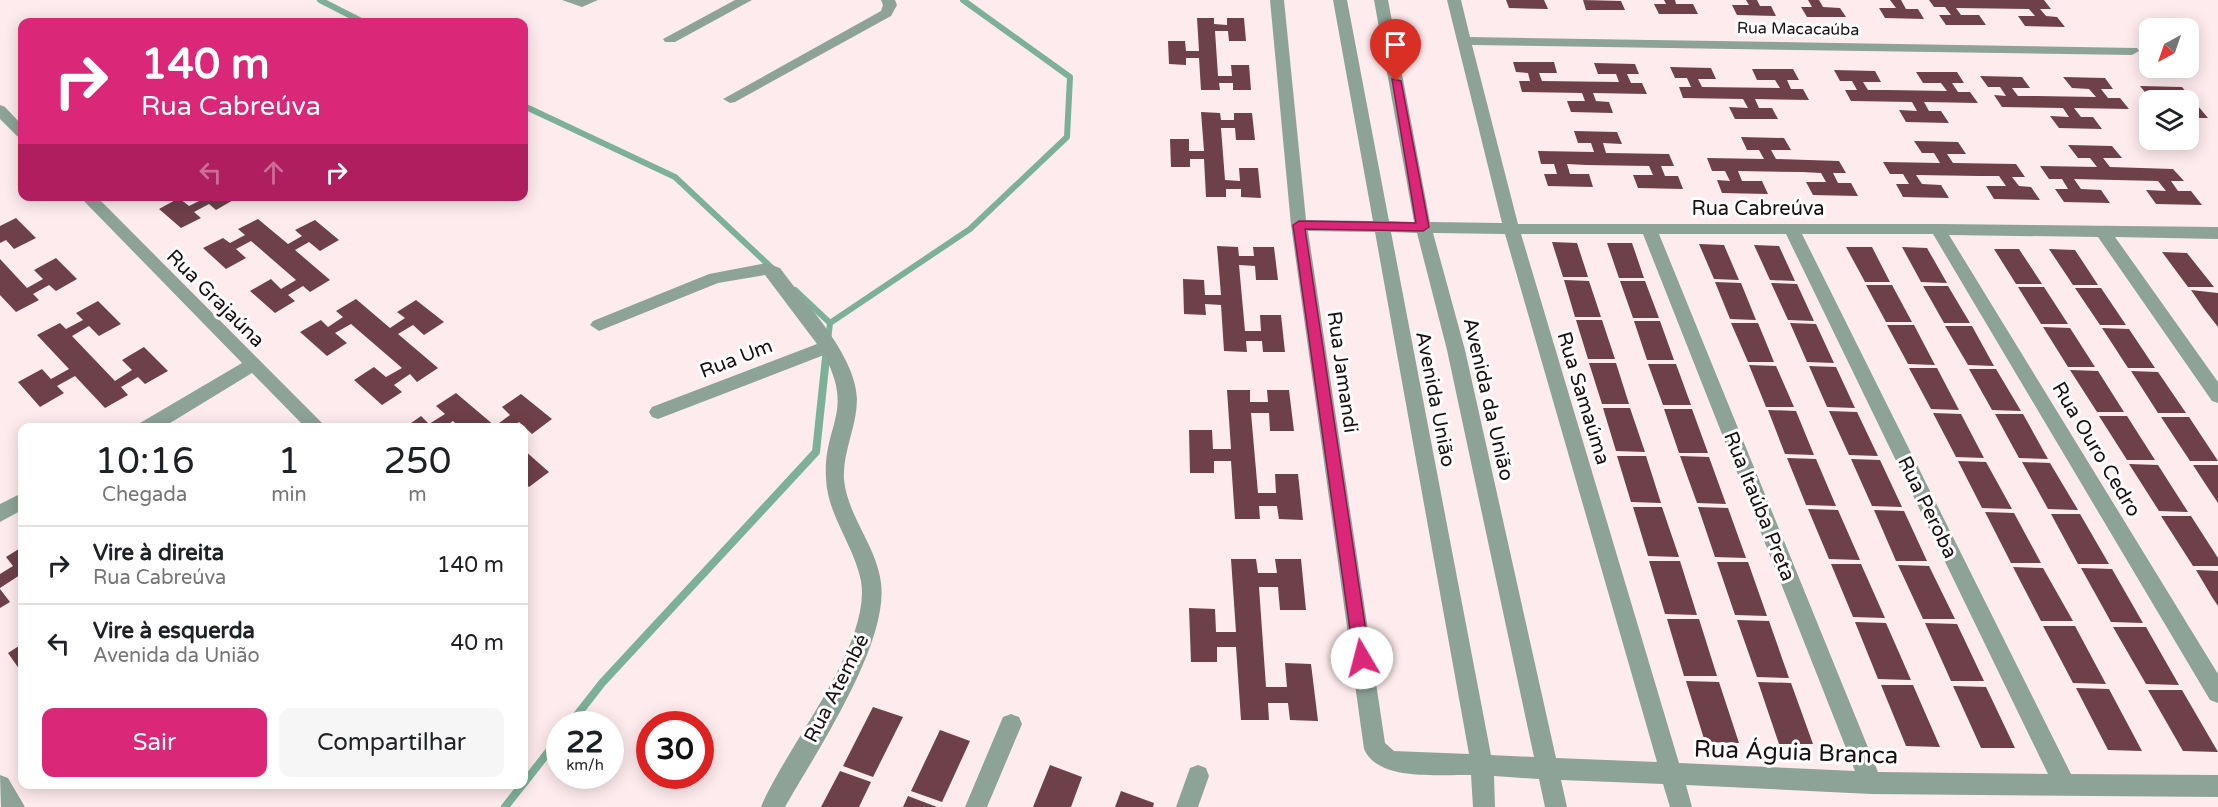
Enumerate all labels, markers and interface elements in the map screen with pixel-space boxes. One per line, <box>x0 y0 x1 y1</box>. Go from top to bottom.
street label: Rua Macacaúba <box>1737 18 1859 40</box>
north arrow <box>2139 18 2199 78</box>
map controls <box>2139 18 2199 150</box>
pin <box>1370 19 1421 81</box>
icon: arrive <box>1379 28 1412 61</box>
text: 140 m <box>141 39 270 90</box>
icon: right <box>42 42 120 120</box>
text: Rua Cabreúva <box>141 90 321 123</box>
button: layers <box>2139 90 2199 150</box>
icon: left <box>194 156 227 189</box>
icon: ahead <box>257 156 290 189</box>
icon: right <box>320 156 353 189</box>
street label: Rua Cabreúva <box>1691 197 1825 221</box>
street label: Rua Grajaúna <box>161 245 269 353</box>
street label: Rua Jamandi <box>1322 310 1362 435</box>
street label: Avenida da União <box>1458 315 1518 483</box>
street label: Avenida União <box>1410 329 1460 469</box>
street label: Rua Samaúma <box>1551 329 1615 468</box>
street label: Rua Um <box>697 334 776 384</box>
street label: Rua Ouro Cedro <box>2046 378 2146 521</box>
street label: Rua Itaúba Preta <box>1718 428 1800 585</box>
text: 10:16 <box>95 440 195 483</box>
text: 1 <box>278 440 300 483</box>
text: 250 <box>383 440 451 483</box>
street label: Rua Peroba <box>1892 452 1962 562</box>
text: Chegada <box>102 483 187 507</box>
text: min <box>271 483 307 507</box>
text: m <box>408 483 427 507</box>
text: Vire à direita <box>93 540 224 566</box>
icon: right <box>42 549 75 582</box>
text: 140 m <box>437 552 504 578</box>
text: Rua Cabreúva <box>93 566 226 590</box>
text: Vire à esquerda <box>93 618 255 644</box>
position arrow <box>1330 626 1394 690</box>
icon: left <box>42 627 75 660</box>
text: 40 m <box>450 630 504 656</box>
street label: Rua Atembé <box>799 630 874 747</box>
text: Avenida da União <box>93 644 260 668</box>
button: Sair <box>42 708 267 777</box>
button: Compartilhar <box>279 708 504 777</box>
speed limit sign: 30 <box>636 711 714 789</box>
text: 22 <box>566 724 604 761</box>
street label: Rua Águia Branca <box>1693 733 1899 771</box>
text: km/h <box>566 756 604 774</box>

